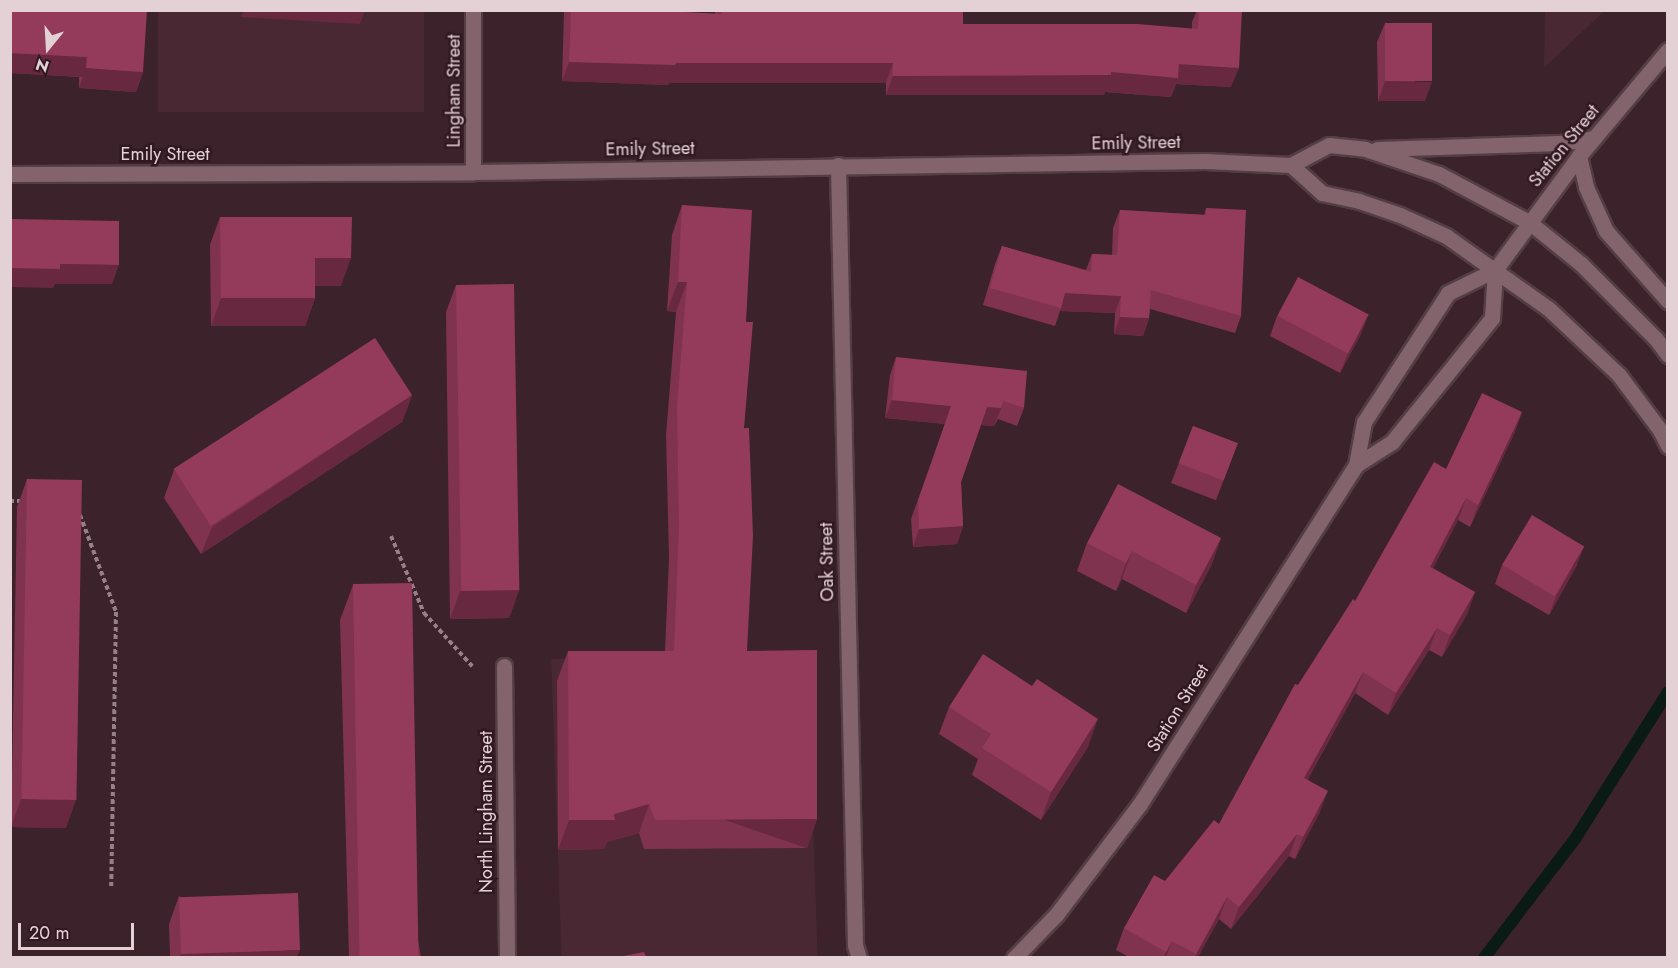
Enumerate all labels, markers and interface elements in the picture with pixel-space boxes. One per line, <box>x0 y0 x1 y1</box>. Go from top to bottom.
north arrow <box>18 18 78 78</box>
street label: Lingham Street <box>443 35 465 147</box>
text: N <box>33 53 52 78</box>
street label: Station Street <box>1524 101 1604 191</box>
street label: Emily Street <box>1091 131 1181 155</box>
street label: Emily Street <box>605 137 695 161</box>
street label: Emily Street <box>120 143 210 165</box>
street label: Oak Street <box>816 522 838 602</box>
street label: Station Street <box>1142 660 1214 756</box>
street label: North Lingham Street <box>475 731 497 893</box>
scale bar <box>21 911 136 949</box>
text: 20 m <box>29 920 69 946</box>

